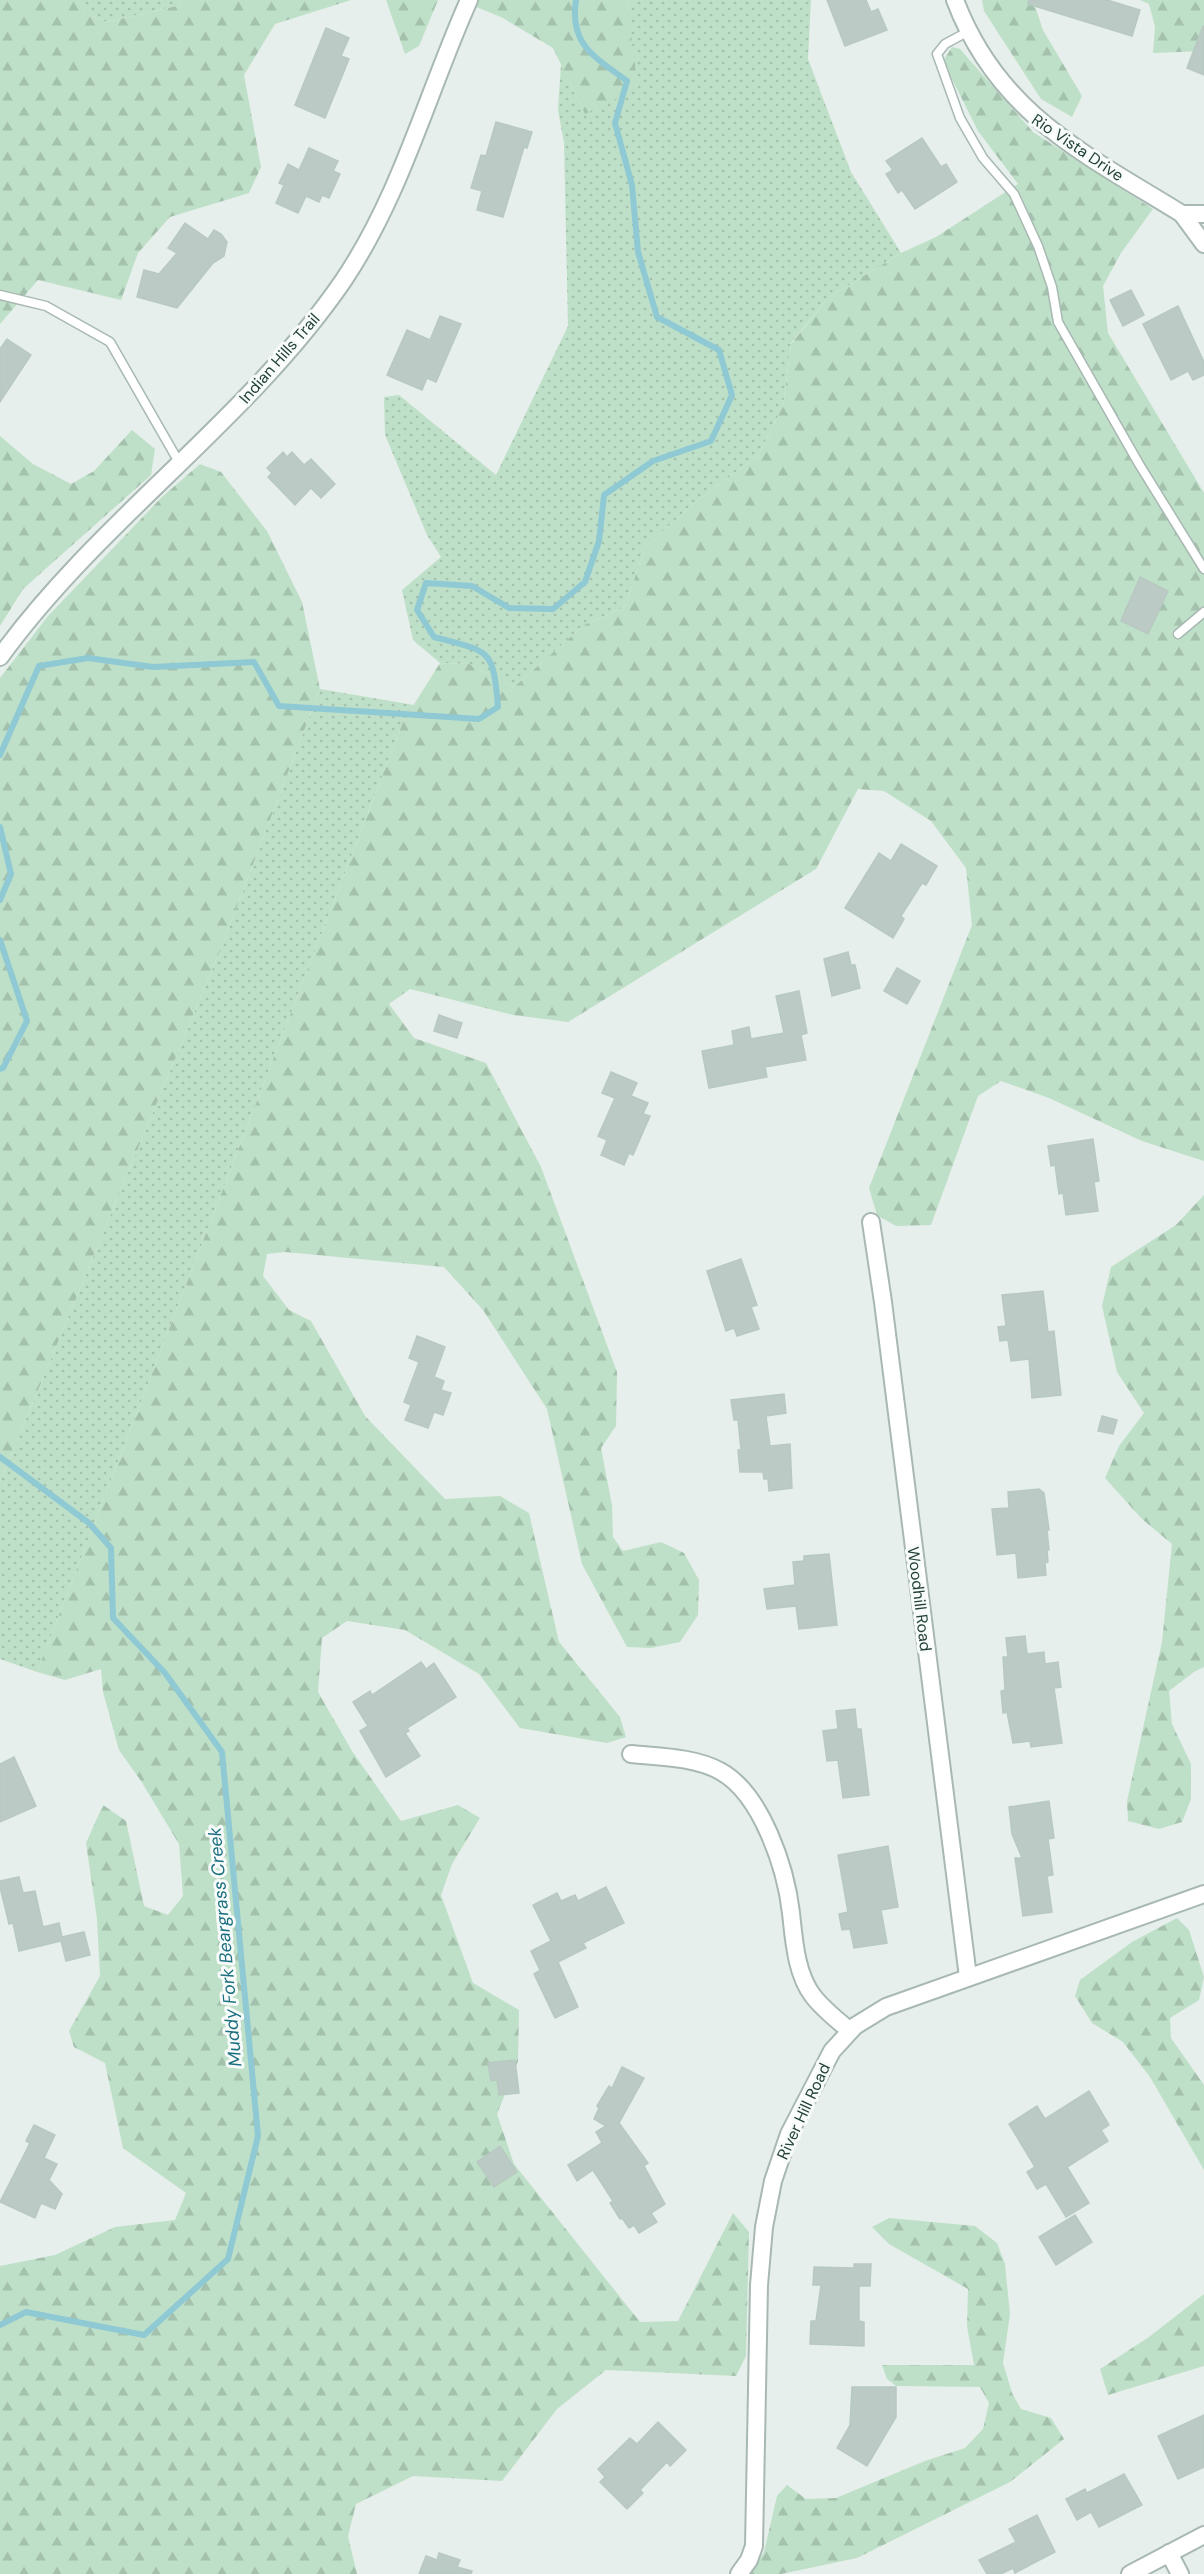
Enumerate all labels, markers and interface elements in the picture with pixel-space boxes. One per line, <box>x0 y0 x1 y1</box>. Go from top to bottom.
street label: Rio Vista Drive <box>1028 109 1128 186</box>
street label: Indian Hills Trail <box>234 309 324 408</box>
street label: Woodhill Road <box>903 1545 936 1653</box>
water label: Muddy Fork Beargrass Creek <box>203 1825 247 2068</box>
street label: River Hill Road <box>772 2060 835 2163</box>

